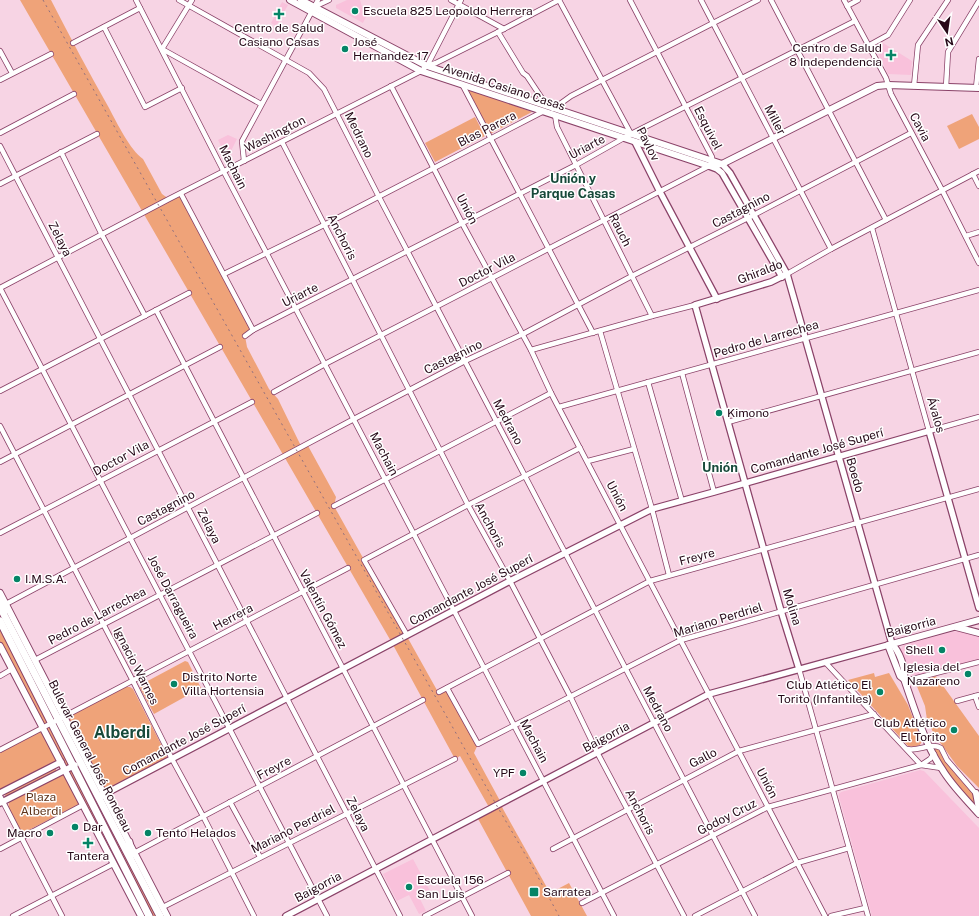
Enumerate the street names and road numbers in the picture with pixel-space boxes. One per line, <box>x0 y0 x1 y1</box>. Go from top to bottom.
street label: Avenida Casiano Casas <box>441 61 567 113</box>
street label: Miller <box>761 103 789 138</box>
street label: Esquivel <box>691 104 725 152</box>
street label: Blas Parera <box>455 108 519 150</box>
street label: Medrano <box>342 110 376 160</box>
street label: Cavia <box>907 110 933 144</box>
street label: Washington <box>242 113 308 155</box>
street label: Pavlov <box>634 125 662 163</box>
street label: Uriarte <box>567 132 607 162</box>
street label: Machain <box>216 143 250 191</box>
street label: Castagnino <box>710 189 772 231</box>
street label: Unión <box>453 192 481 226</box>
street label: Rauch <box>606 211 634 249</box>
street label: Anchoris <box>325 212 359 262</box>
street label: Zelaya <box>45 219 75 259</box>
street label: Doctor Vila <box>457 250 517 290</box>
street label: Ghiraldo <box>735 257 785 287</box>
street label: Uriarte <box>280 280 321 310</box>
street label: Pedro de Larrechea <box>712 317 820 361</box>
street label: Castagnino <box>422 337 485 377</box>
street label: Ávalos <box>924 396 948 434</box>
street label: Medrano <box>490 397 526 447</box>
street label: Comandante José Superí <box>749 425 886 477</box>
street label: Machain <box>367 430 401 478</box>
street label: Doctor Vila <box>91 437 151 479</box>
street label: Boedo <box>843 456 867 494</box>
street label: Unión <box>603 479 631 513</box>
street label: Castagnino <box>135 487 197 529</box>
street label: Anchoris <box>472 500 508 550</box>
street label: Zelaya <box>194 506 224 546</box>
street label: Freyre <box>678 545 717 568</box>
street label: Comandante José Superí <box>407 551 536 628</box>
street label: José Darragueira <box>145 553 201 641</box>
street label: Valentín Gómez <box>296 567 350 651</box>
street label: Pedro de Larrechea <box>46 584 148 648</box>
street label: Molina <box>780 587 804 627</box>
street label: Mariano Perdriel <box>672 600 765 640</box>
street label: Herrera <box>211 601 255 633</box>
street label: Baigorria <box>885 614 937 640</box>
street label: Ignacio Warnes <box>110 625 162 707</box>
street label: Bulevar General José Rondeau <box>46 678 134 834</box>
street label: Medrano <box>640 684 676 734</box>
street label: Comandante José Superí <box>120 701 249 778</box>
street label: Machain <box>517 717 551 765</box>
street label: Baigorria <box>580 719 632 755</box>
street label: Gallo <box>687 745 719 771</box>
street label: Freyre <box>255 753 293 783</box>
street label: Unión <box>753 766 781 800</box>
street label: Anchoris <box>622 787 658 837</box>
street label: Zelaya <box>343 794 373 834</box>
street label: Godoy Cruz <box>695 796 759 838</box>
street label: Mariano Perdriel <box>249 802 338 856</box>
street label: Baigorria <box>292 869 344 905</box>

